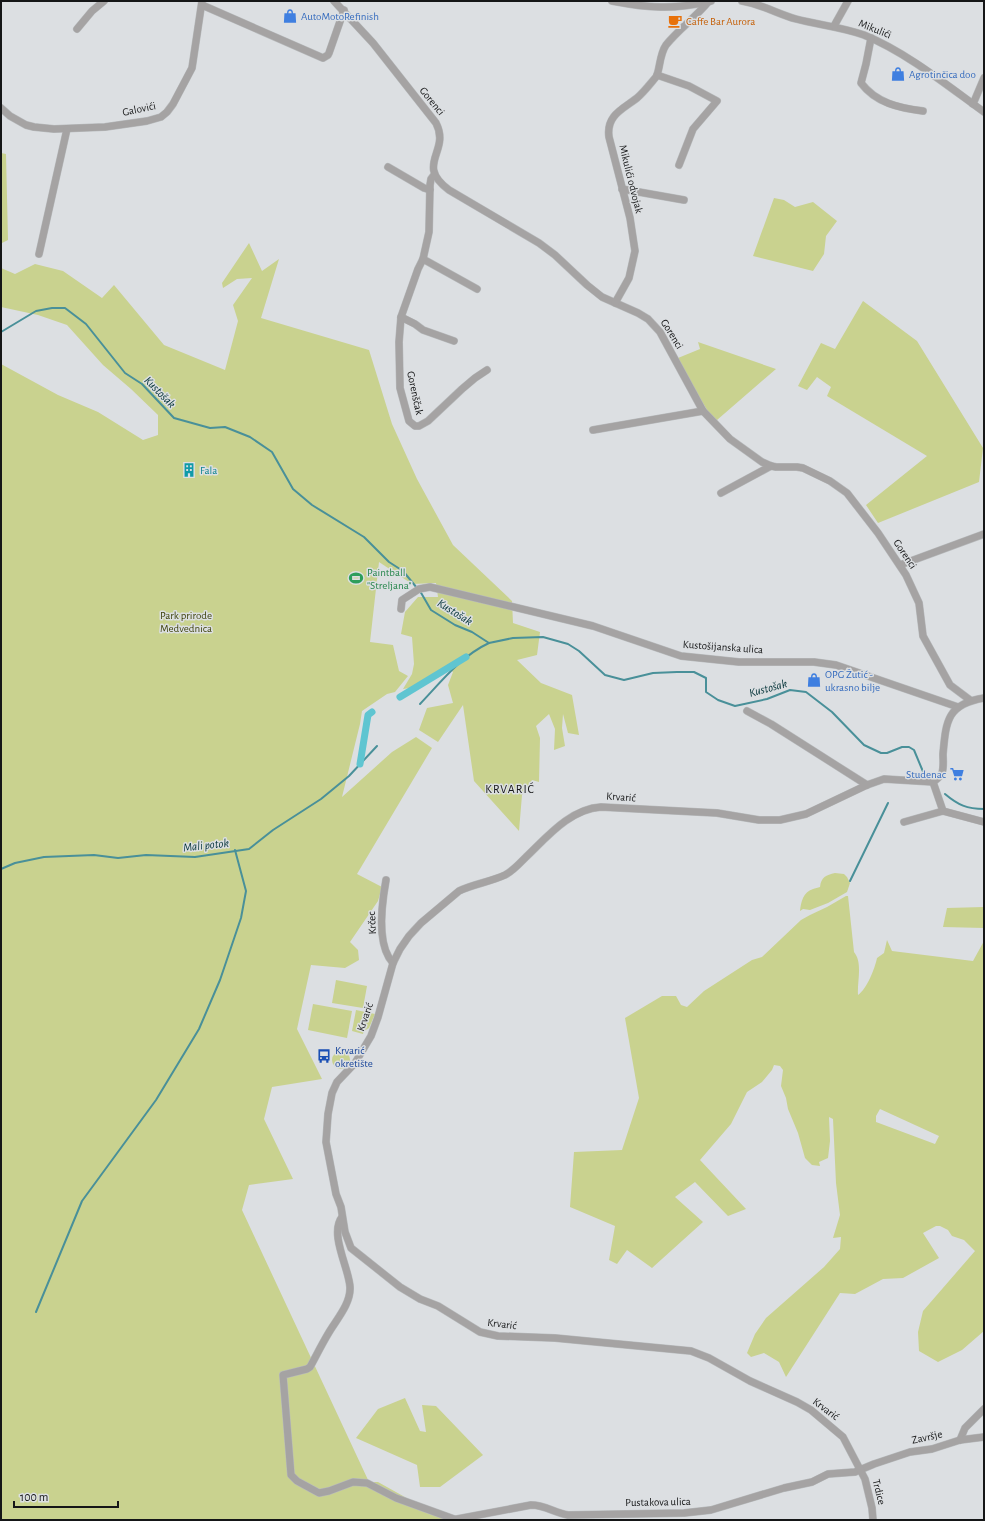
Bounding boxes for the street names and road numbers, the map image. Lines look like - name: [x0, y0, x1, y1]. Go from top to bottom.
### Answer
- street label: Mikulići: [857, 17, 893, 41]
- street label: Gorenci: [417, 85, 447, 117]
- street label: Galovići: [121, 100, 157, 118]
- street label: Mikulići odvojak: [617, 144, 645, 214]
- street label: Gorenci: [659, 317, 685, 351]
- street label: Gorenščak: [405, 370, 425, 416]
- street label: Gorenci: [891, 537, 919, 571]
- street label: Kustošijanska ulica: [682, 639, 764, 655]
- street label: Krvarić: [606, 790, 637, 804]
- street label: Krčec: [366, 910, 378, 935]
- street label: Krvarić: [355, 1001, 375, 1033]
- street label: Krvarić: [487, 1317, 518, 1331]
- street label: Krvarić: [811, 1396, 842, 1423]
- street label: Završje: [911, 1428, 943, 1446]
- street label: Trdice: [871, 1478, 887, 1506]
- street label: Pustakova ulica: [625, 1496, 691, 1508]

